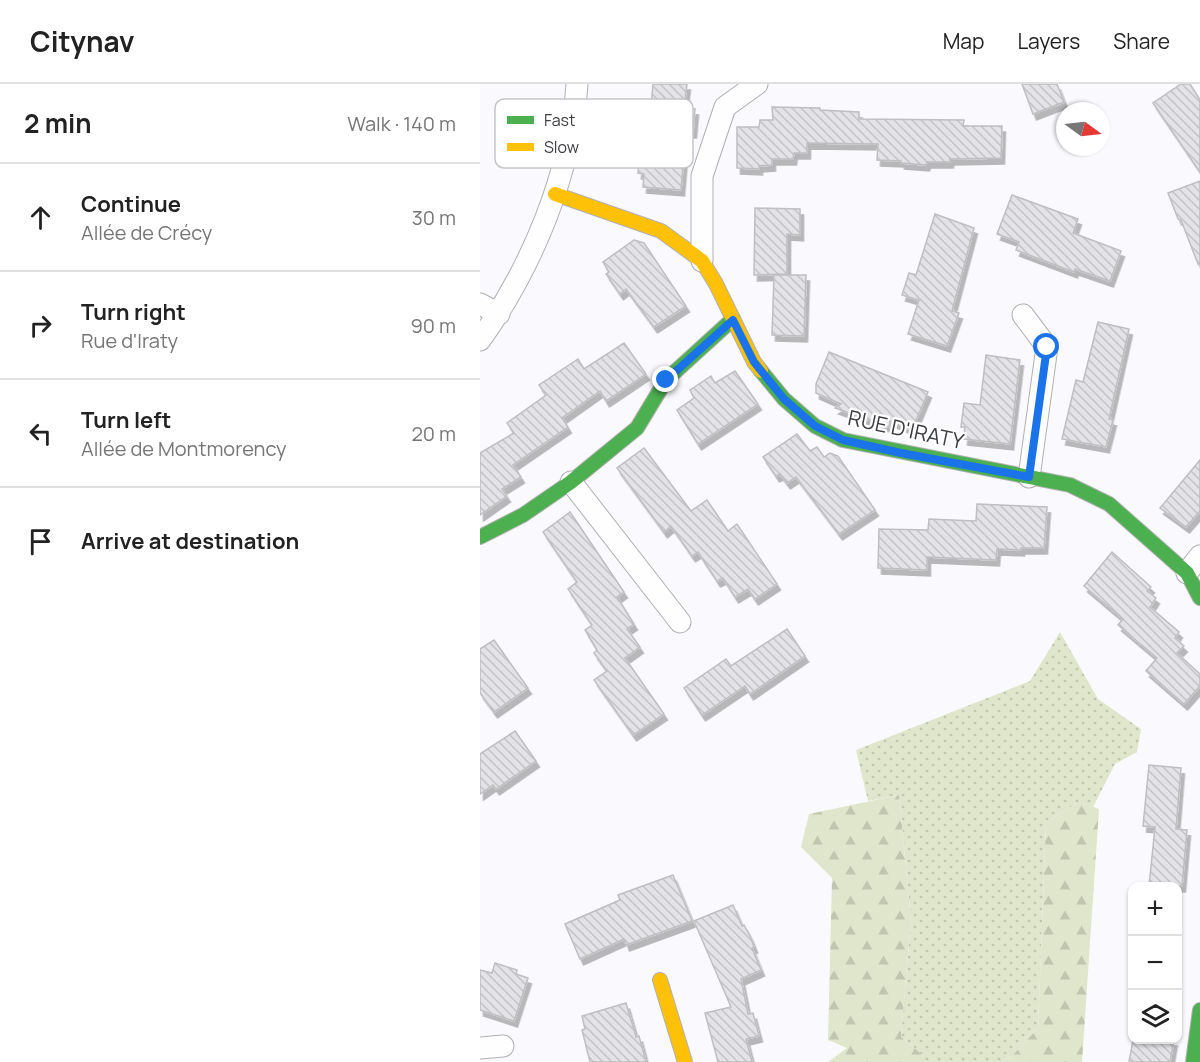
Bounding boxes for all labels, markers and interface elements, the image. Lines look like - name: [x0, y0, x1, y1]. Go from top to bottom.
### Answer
- text: Citynav: [30, 22, 134, 60]
- text: Map: [943, 27, 984, 55]
- text: Layers: [1017, 27, 1080, 55]
- text: Share: [1113, 27, 1170, 55]
- legend: [495, 99, 693, 168]
- north arrow: [1056, 102, 1110, 156]
- text: 2 min: [24, 105, 92, 141]
- text: Fast: [544, 109, 575, 131]
- text: Walk · 140 m: [347, 110, 456, 137]
- text: Slow: [544, 136, 579, 158]
- text: Continue: [81, 189, 181, 219]
- icon: ahead: [24, 201, 57, 234]
- text: 30 m: [412, 204, 456, 231]
- text: Allée de Crécy: [81, 219, 212, 246]
- text: Turn right: [81, 297, 186, 327]
- icon: right: [24, 309, 57, 342]
- text: 90 m: [410, 312, 456, 339]
- text: Rue d'Iraty: [81, 327, 178, 354]
- route start: [1033, 333, 1059, 359]
- route end: [652, 366, 678, 392]
- street label: RUE D'IRATY: [845, 403, 967, 455]
- text: Turn left: [81, 405, 171, 435]
- icon: left: [24, 417, 57, 450]
- text: 20 m: [411, 420, 456, 447]
- text: Allée de Montmorency: [81, 435, 287, 462]
- icon: arrive: [24, 525, 57, 558]
- text: Arrive at destination: [81, 526, 299, 556]
- map controls: [1128, 882, 1182, 1044]
- button: +: [1128, 882, 1182, 936]
- button: −: [1128, 936, 1182, 990]
- button: layers: [1128, 990, 1182, 1044]

